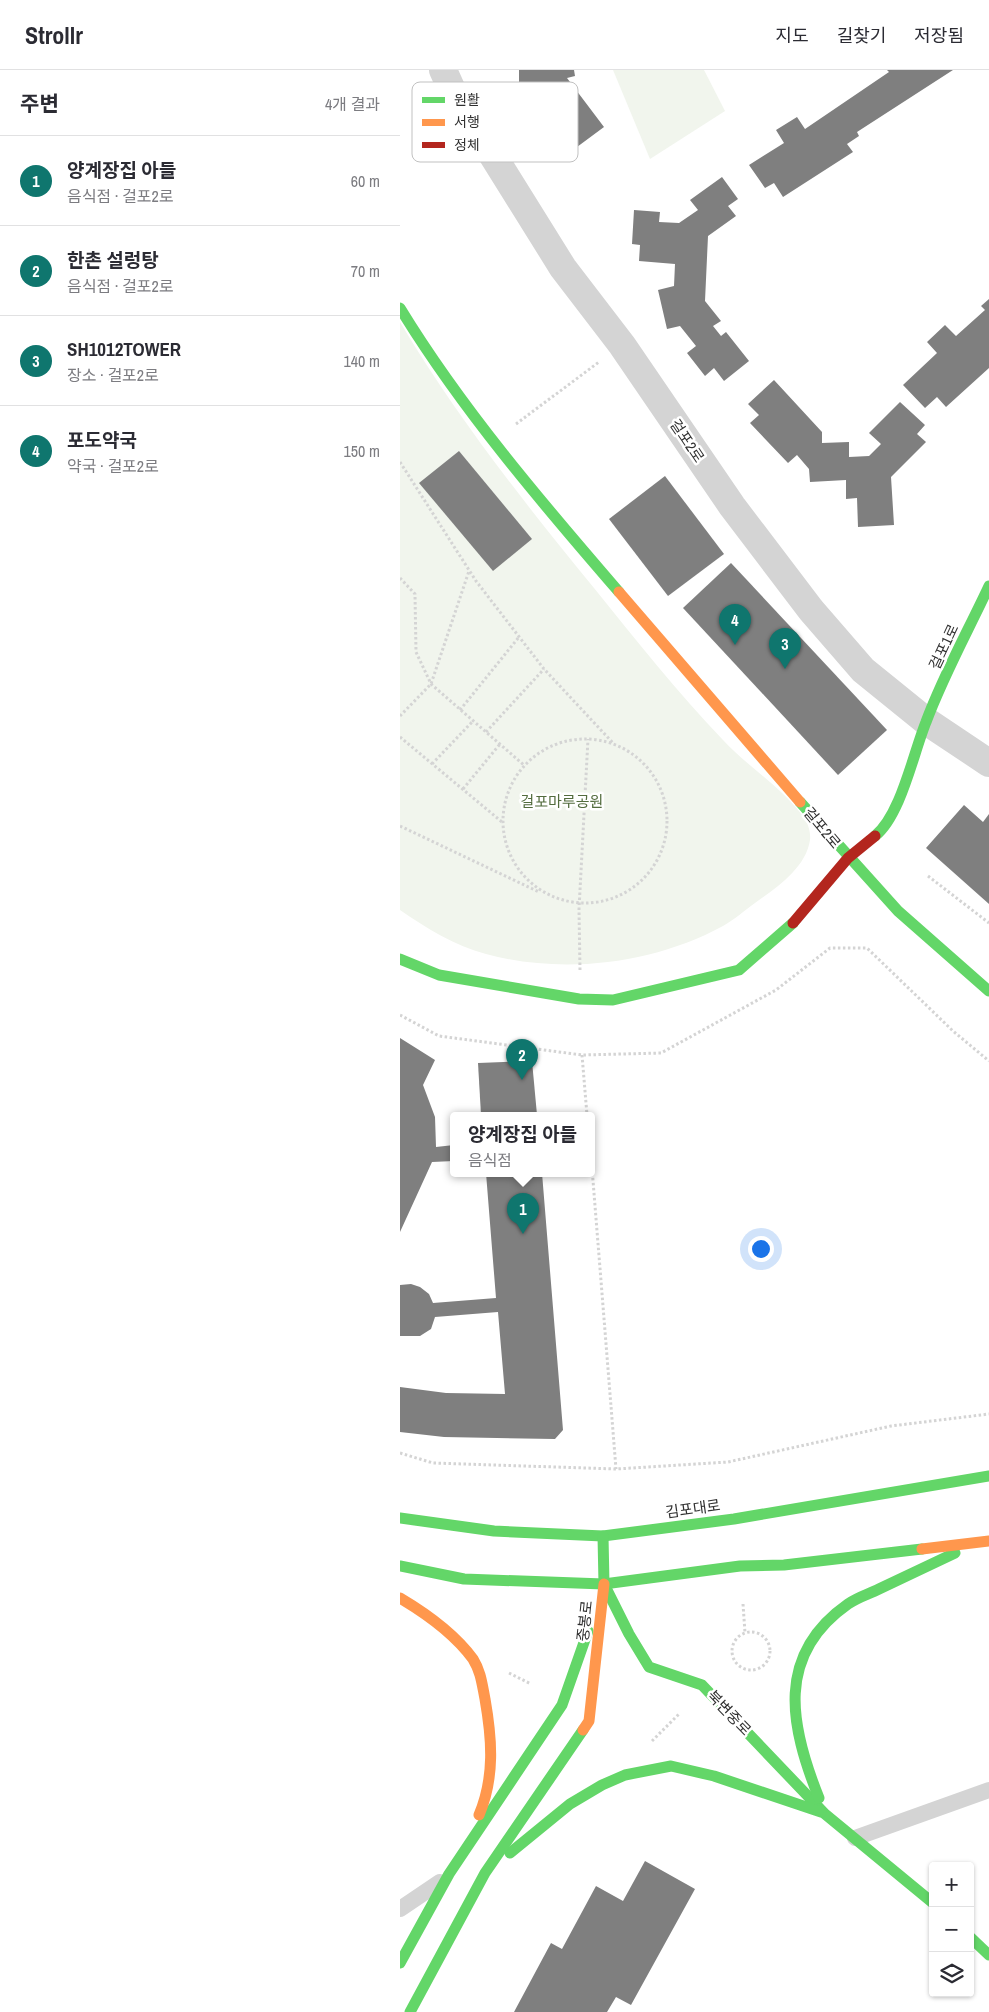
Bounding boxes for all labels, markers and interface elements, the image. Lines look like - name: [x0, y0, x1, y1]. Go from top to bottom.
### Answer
- text: Strollr: [25, 19, 83, 51]
- text: 지도: [776, 23, 809, 48]
- text: 길찾기: [837, 23, 886, 48]
- text: 저장됨: [914, 23, 964, 48]
- legend: [412, 82, 578, 162]
- text: 주변: [20, 89, 59, 118]
- text: 원활: [454, 91, 480, 109]
- text: 4개 결과: [325, 93, 380, 115]
- text: 서행: [454, 113, 480, 131]
- text: 정체: [454, 136, 480, 154]
- text: 양계장집 아들: [67, 157, 176, 183]
- text: 1: [32, 170, 40, 192]
- text: 60 m: [351, 170, 380, 192]
- text: 음식점 · 걸포2로: [67, 185, 174, 207]
- text: 한촌 설렁탕: [67, 247, 159, 273]
- text: 2: [32, 260, 40, 282]
- text: 70 m: [351, 260, 380, 282]
- text: 음식점 · 걸포2로: [67, 275, 174, 297]
- text: SH1012TOWER: [67, 336, 181, 362]
- text: 3: [32, 350, 40, 372]
- text: 140 m: [344, 350, 380, 372]
- text: 장소 · 걸포2로: [67, 364, 159, 386]
- street label: 걸포2로: [665, 415, 710, 467]
- text: 포도약국: [67, 427, 137, 453]
- text: 4: [32, 440, 40, 462]
- text: 150 m: [344, 440, 380, 462]
- text: 약국 · 걸포2로: [67, 455, 159, 477]
- pin: 4: [719, 604, 751, 645]
- street label: 걸포1로: [924, 620, 963, 673]
- pin: 3: [769, 628, 801, 669]
- park label: 걸포마루공원: [521, 791, 603, 812]
- street label: 걸포2로: [799, 802, 846, 853]
- pin: 2: [506, 1039, 538, 1080]
- popup: [450, 1112, 595, 1177]
- text: 양계장집 아들: [468, 1121, 577, 1147]
- text: 음식점: [468, 1149, 512, 1171]
- pin: 1: [507, 1193, 539, 1234]
- your location: [748, 1236, 774, 1262]
- street label: 김포대로: [664, 1494, 722, 1523]
- street label: 중봉로: [572, 1599, 597, 1643]
- street label: 북변중로: [703, 1686, 756, 1740]
- map controls: [929, 1862, 974, 1997]
- button: +: [929, 1862, 974, 1907]
- button: −: [929, 1907, 974, 1952]
- button: layers: [929, 1952, 974, 1997]

